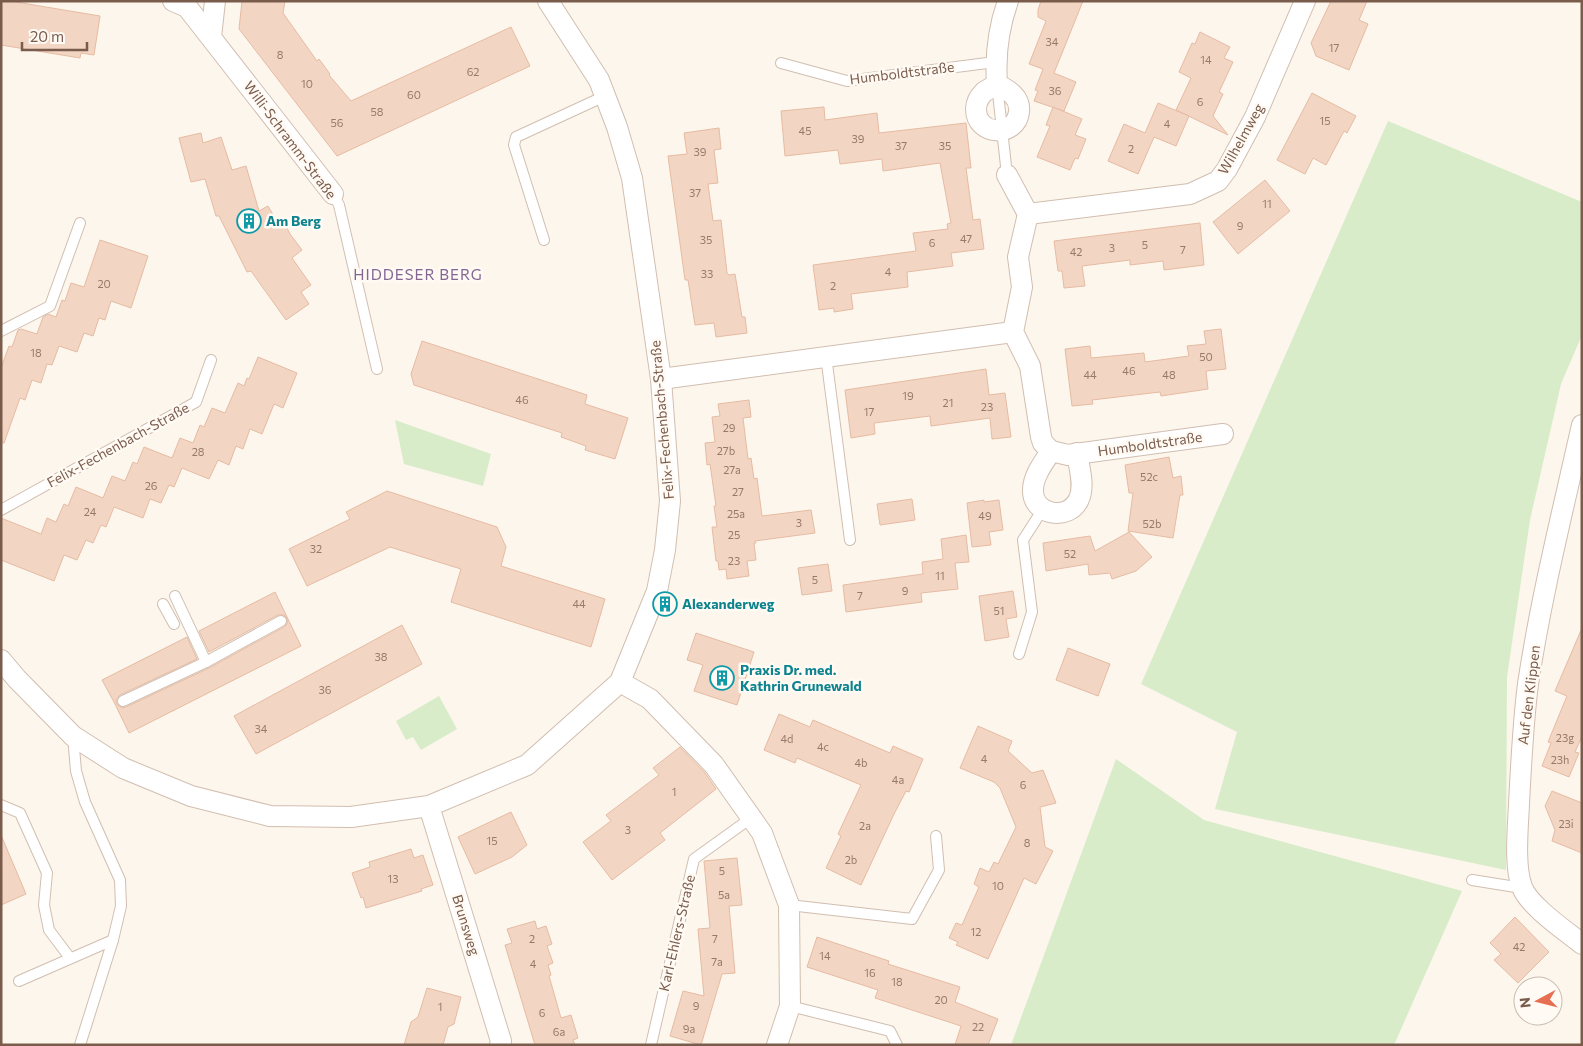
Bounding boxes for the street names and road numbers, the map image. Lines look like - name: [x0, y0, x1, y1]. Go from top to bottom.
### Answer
- street label: Humboldtstraße: [849, 58, 955, 87]
- street label: Willi-Schramm-Straße: [241, 77, 340, 202]
- street label: Wilhelmweg: [1214, 100, 1267, 177]
- street label: Felix-Fechenbach-Straße: [646, 340, 677, 500]
- street label: Felix-Fechenbach-Straße: [44, 398, 192, 491]
- street label: Humboldtstraße: [1097, 428, 1203, 459]
- street label: Auf den Klippen: [1514, 644, 1543, 746]
- street label: Karl-Ehlers-Straße: [655, 873, 698, 993]
- street label: Brunsweg: [449, 892, 484, 958]

